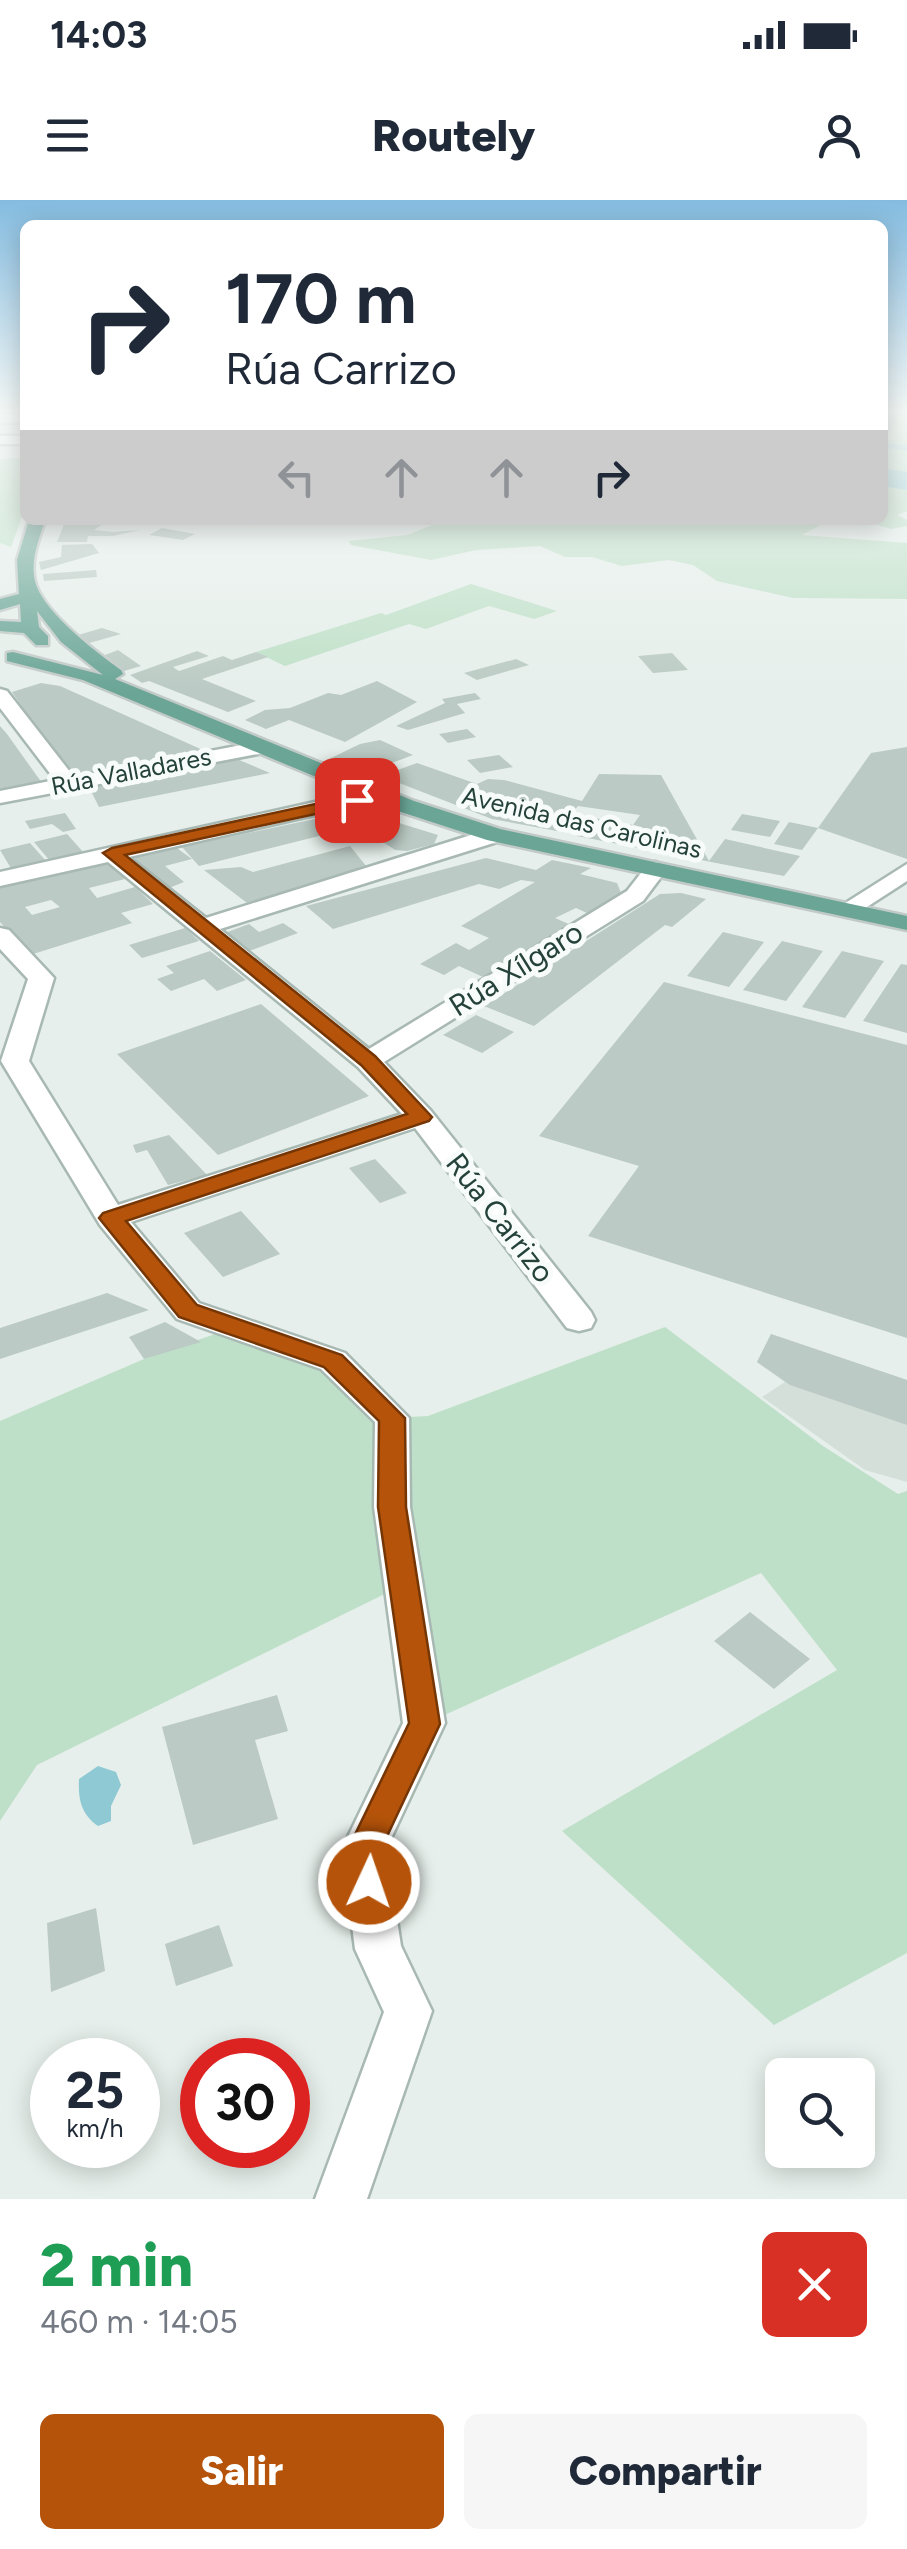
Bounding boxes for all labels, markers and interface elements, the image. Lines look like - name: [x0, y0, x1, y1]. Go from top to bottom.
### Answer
- text: 14:03: [50, 12, 147, 58]
- icon: menu: [40, 108, 95, 163]
- text: Routely: [372, 108, 535, 162]
- icon: person: [812, 108, 867, 163]
- text: 170 m: [225, 256, 417, 341]
- icon: right: [60, 260, 190, 390]
- text: Rúa Carrizo: [225, 341, 457, 395]
- icon: left: [269, 450, 324, 505]
- icon: ahead: [374, 450, 429, 505]
- icon: ahead: [479, 450, 534, 505]
- icon: right: [584, 450, 639, 505]
- street label: Rúa Valladares: [48, 741, 214, 801]
- pin: [315, 758, 400, 843]
- icon: arrive: [330, 773, 385, 828]
- street label: Avenida das Carolinas: [459, 780, 705, 864]
- street label: Rúa Xílgaro: [442, 913, 589, 1024]
- street label: Rúa Carrizo: [438, 1145, 563, 1290]
- position arrow: [317, 1830, 421, 1934]
- speed limit sign: 30: [180, 2038, 310, 2168]
- map controls: [765, 2058, 875, 2168]
- button: search: [765, 2058, 875, 2168]
- text: 25: [66, 2060, 124, 2121]
- text: km/h: [66, 2113, 124, 2143]
- text: 2 min: [40, 2229, 193, 2301]
- button: close: [762, 2232, 867, 2337]
- text: 460 m · 14:05: [40, 2303, 238, 2341]
- button: Salir: [40, 2414, 444, 2529]
- button: Compartir: [464, 2414, 867, 2529]

